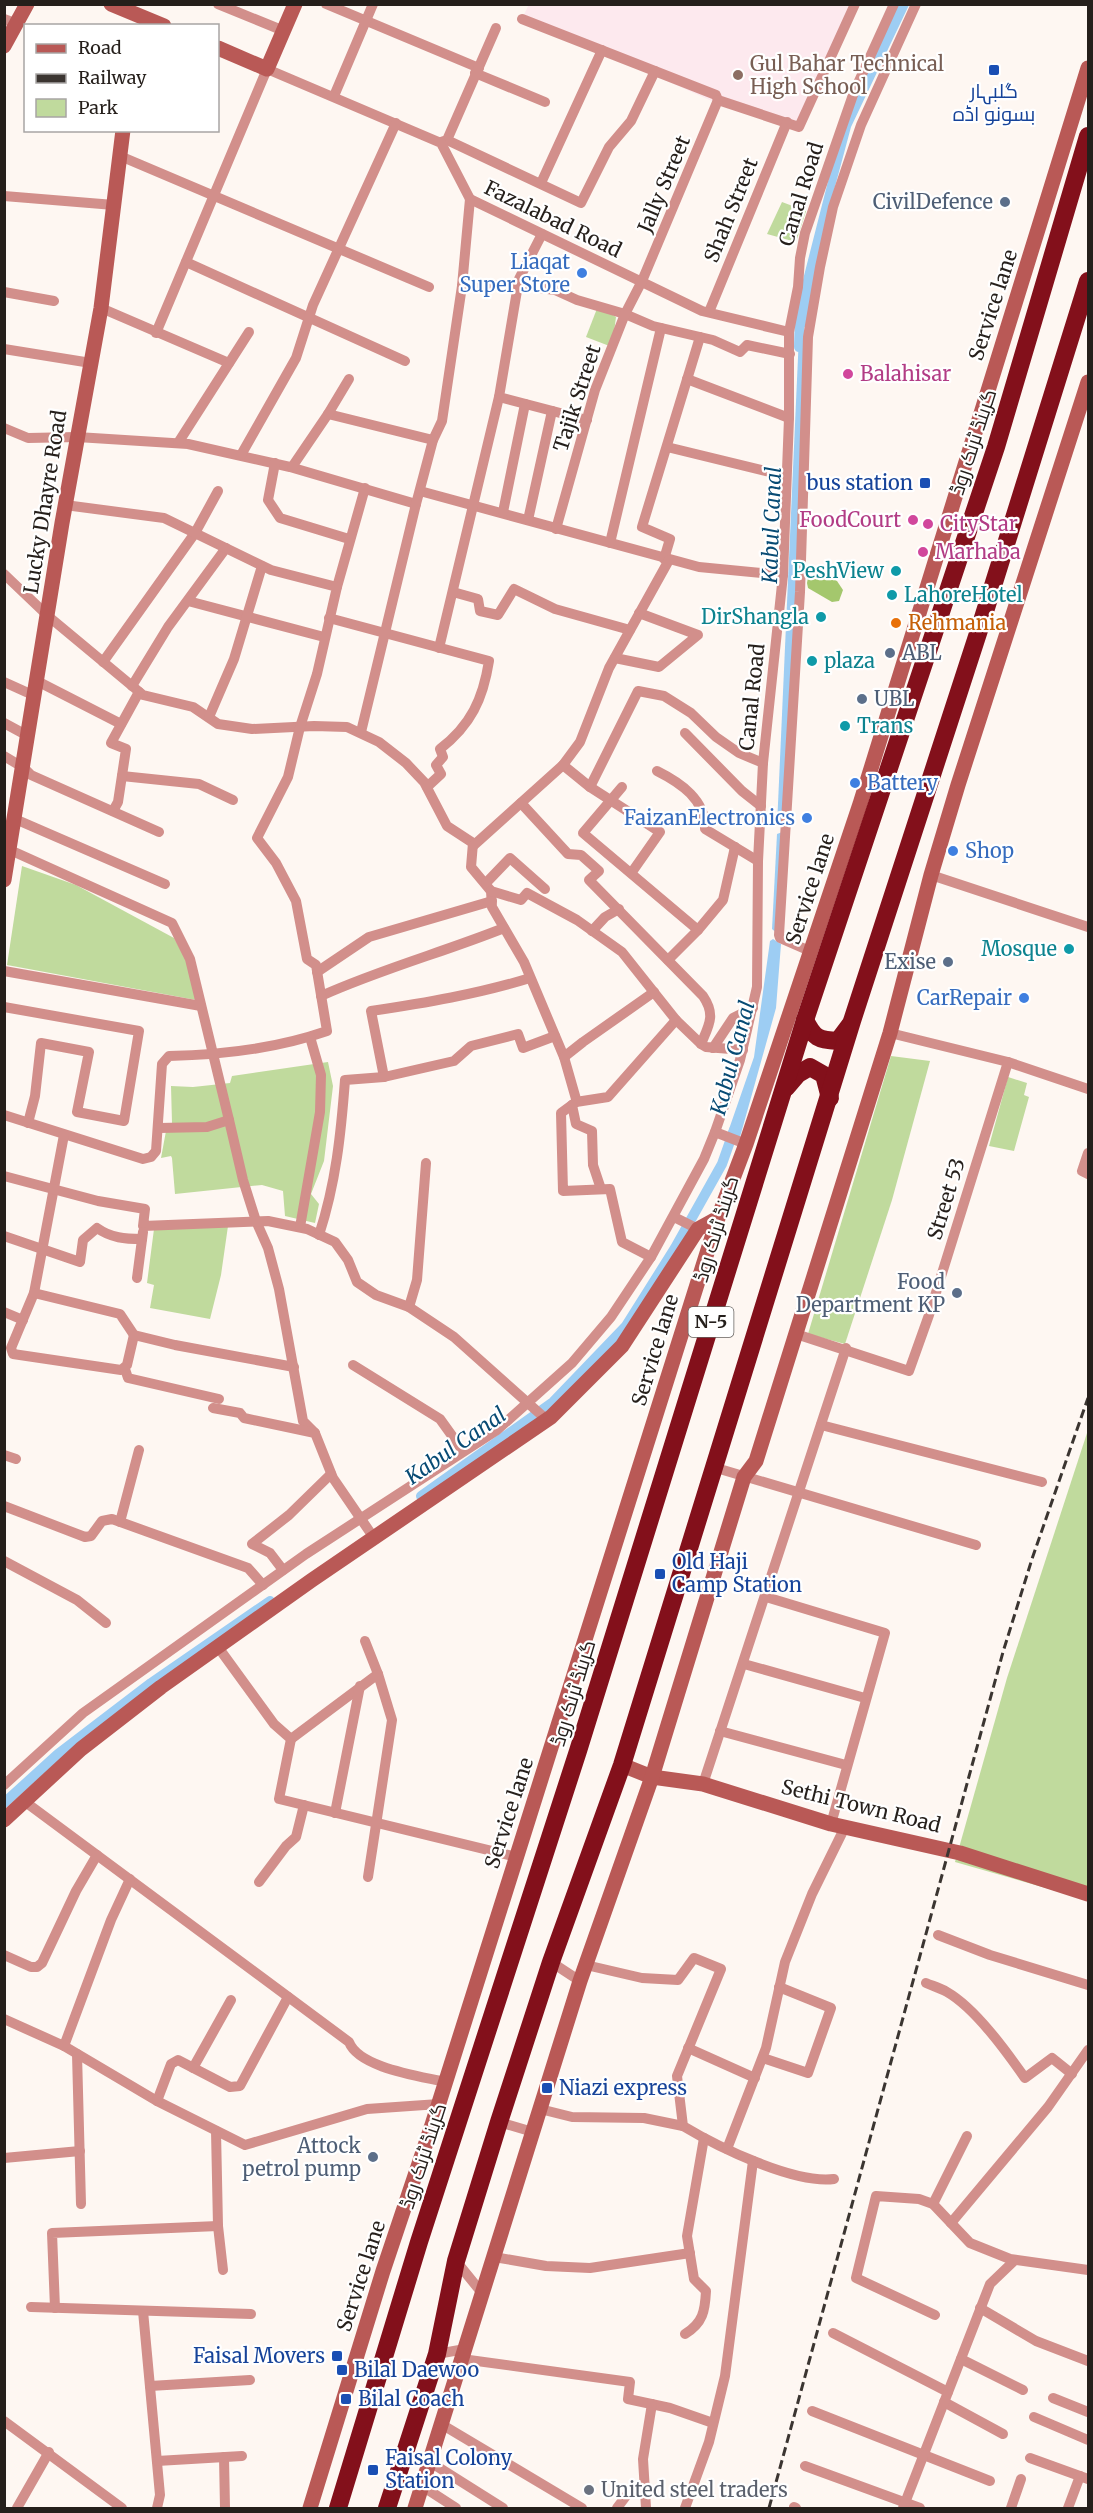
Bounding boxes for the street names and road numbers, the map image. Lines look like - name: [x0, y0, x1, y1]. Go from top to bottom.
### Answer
- street label: Jally Street: [631, 131, 695, 237]
- street label: Canal Road: [773, 139, 828, 249]
- street label: Shah Street: [698, 154, 763, 266]
- street label: Fazalabad Road: [481, 175, 626, 263]
- street label: Service lane: [963, 246, 1022, 364]
- street label: Tajik Street: [548, 341, 606, 454]
- street label: گرینڈ ٹرنک روڈ: [944, 386, 1001, 498]
- street label: Lucky Dhayre Road: [18, 408, 71, 596]
- street label: Canal Road: [733, 642, 770, 752]
- street label: Service lane: [780, 830, 839, 948]
- street label: Street 53: [921, 1155, 970, 1243]
- street label: گرینڈ ٹرنک روڈ: [688, 1173, 744, 1285]
- street label: Service lane: [626, 1291, 683, 1409]
- road number: N-5: [688, 1307, 734, 1337]
- street label: گرینڈ ٹرنک روڈ: [545, 1637, 601, 1749]
- street label: Service lane: [479, 1754, 538, 1872]
- street label: Sethi Town Road: [779, 1774, 943, 1837]
- street label: گرینڈ ٹرنک روڈ: [394, 2100, 451, 2212]
- street label: Service lane: [331, 2217, 390, 2335]

